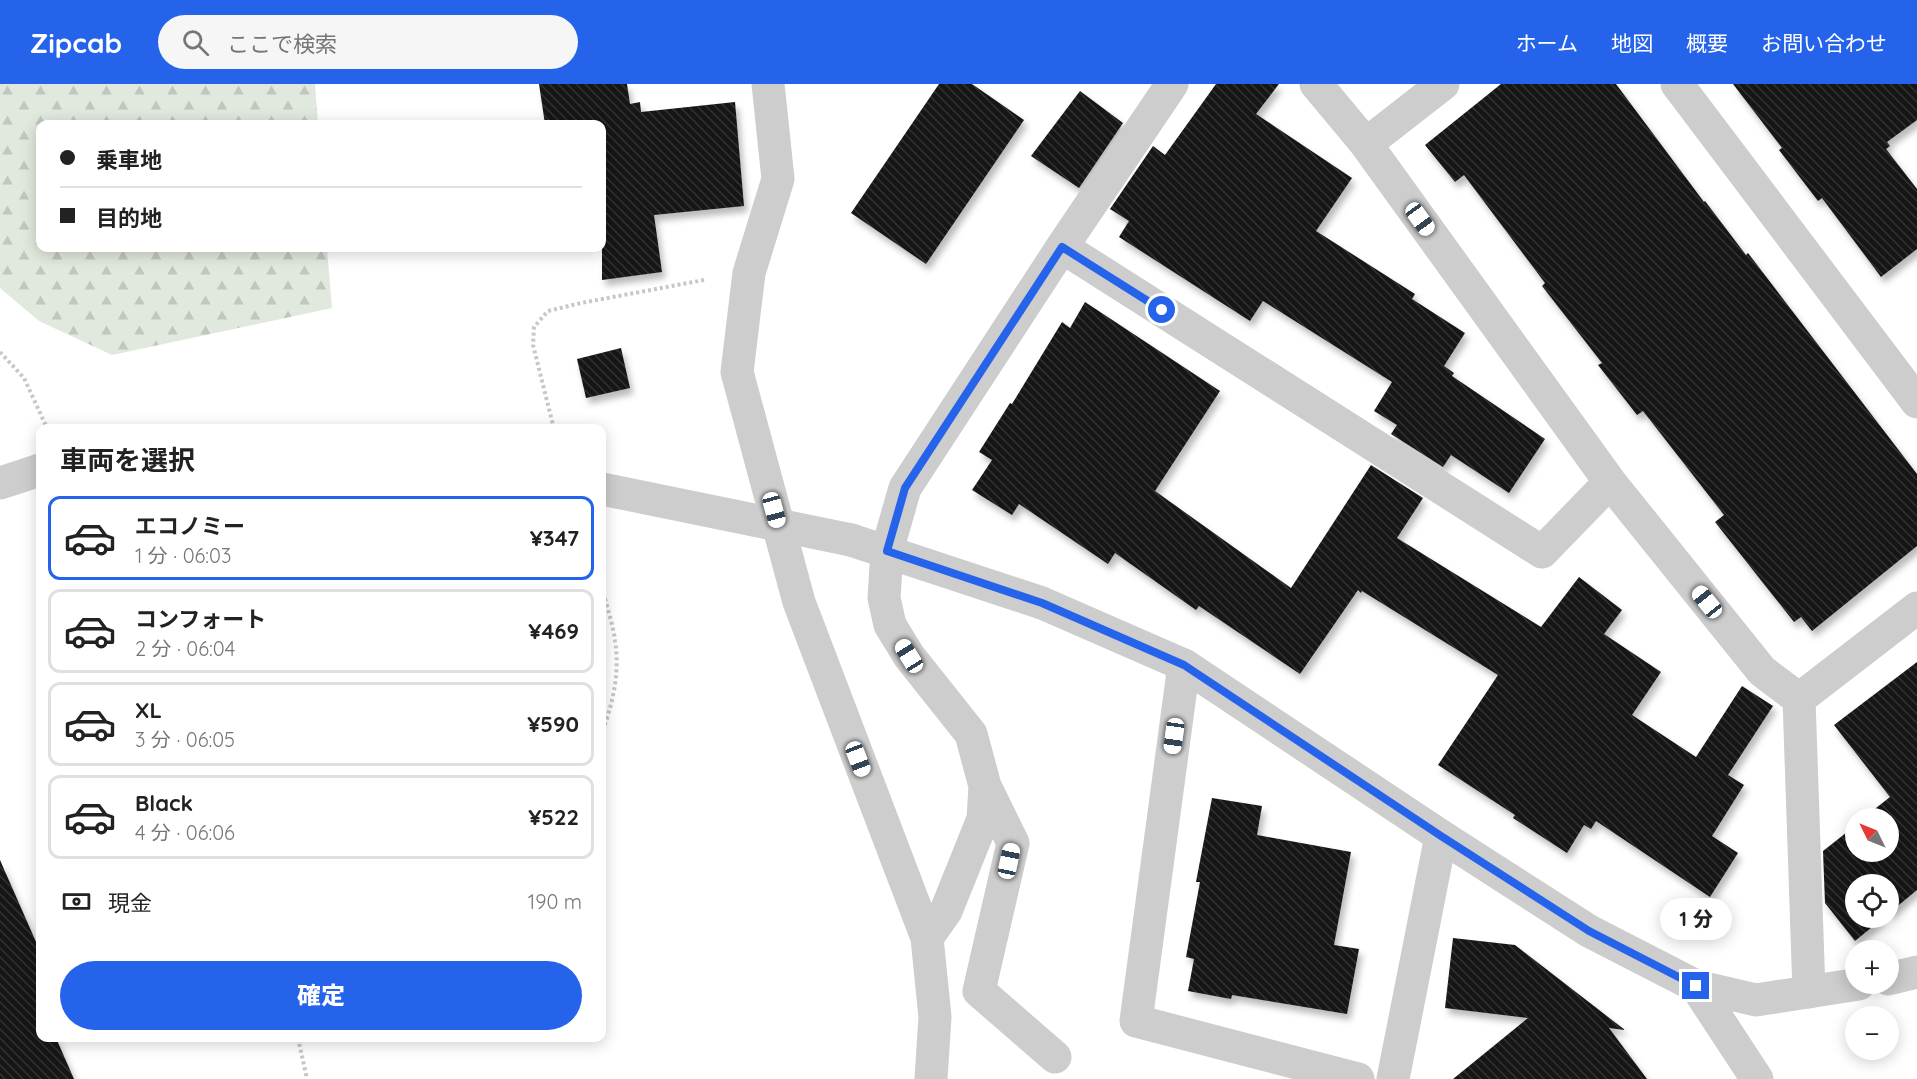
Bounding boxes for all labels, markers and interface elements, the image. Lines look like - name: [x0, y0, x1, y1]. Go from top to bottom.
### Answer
- search box: [158, 15, 578, 69]
- text: Zipcab: [30, 25, 122, 60]
- icon: search: [179, 26, 212, 59]
- text: ここで検索: [227, 30, 337, 58]
- text: ホーム: [1516, 30, 1578, 56]
- text: 地図: [1611, 30, 1653, 56]
- text: 概要: [1686, 30, 1728, 56]
- text: お問い合わせ: [1761, 30, 1887, 56]
- text: 乗車地: [96, 146, 162, 174]
- car: [1402, 199, 1438, 239]
- text: 目的地: [96, 204, 162, 232]
- route start: [1148, 296, 1175, 323]
- text: 車両を選択: [60, 443, 195, 477]
- car: [761, 490, 787, 530]
- icon: car: [63, 511, 117, 565]
- text: エコノミー: [135, 512, 245, 540]
- text: ¥347: [530, 524, 579, 552]
- text: 1 分 · 06:03: [135, 543, 231, 568]
- car: [1689, 582, 1725, 622]
- icon: car: [63, 604, 117, 658]
- text: コンフォート: [135, 605, 266, 633]
- text: ¥469: [528, 617, 579, 645]
- text: 2 分 · 06:04: [135, 636, 235, 661]
- car: [892, 636, 926, 676]
- text: XL: [135, 696, 162, 724]
- icon: car: [63, 697, 117, 751]
- text: ¥590: [527, 710, 579, 738]
- car: [1163, 717, 1185, 755]
- text: 3 分 · 06:05: [135, 727, 235, 752]
- car: [843, 739, 873, 779]
- text: Black: [135, 789, 193, 817]
- icon: car: [63, 790, 117, 844]
- text: ¥522: [528, 803, 579, 831]
- north arrow: [1845, 808, 1899, 862]
- map controls: [1845, 808, 1899, 1060]
- text: 4 分 · 06:06: [135, 820, 235, 845]
- car: [996, 842, 1022, 880]
- button: locate: [1845, 874, 1899, 928]
- icon: cash: [60, 885, 93, 918]
- text: 現金: [108, 889, 152, 917]
- text: 190 m: [528, 889, 582, 914]
- callout: 1 分: [1660, 899, 1732, 941]
- text: 1 分: [1679, 906, 1713, 931]
- button: +: [1845, 940, 1899, 994]
- button: 確定: [60, 961, 582, 1030]
- route end: [1682, 972, 1709, 999]
- button: −: [1845, 1006, 1899, 1060]

